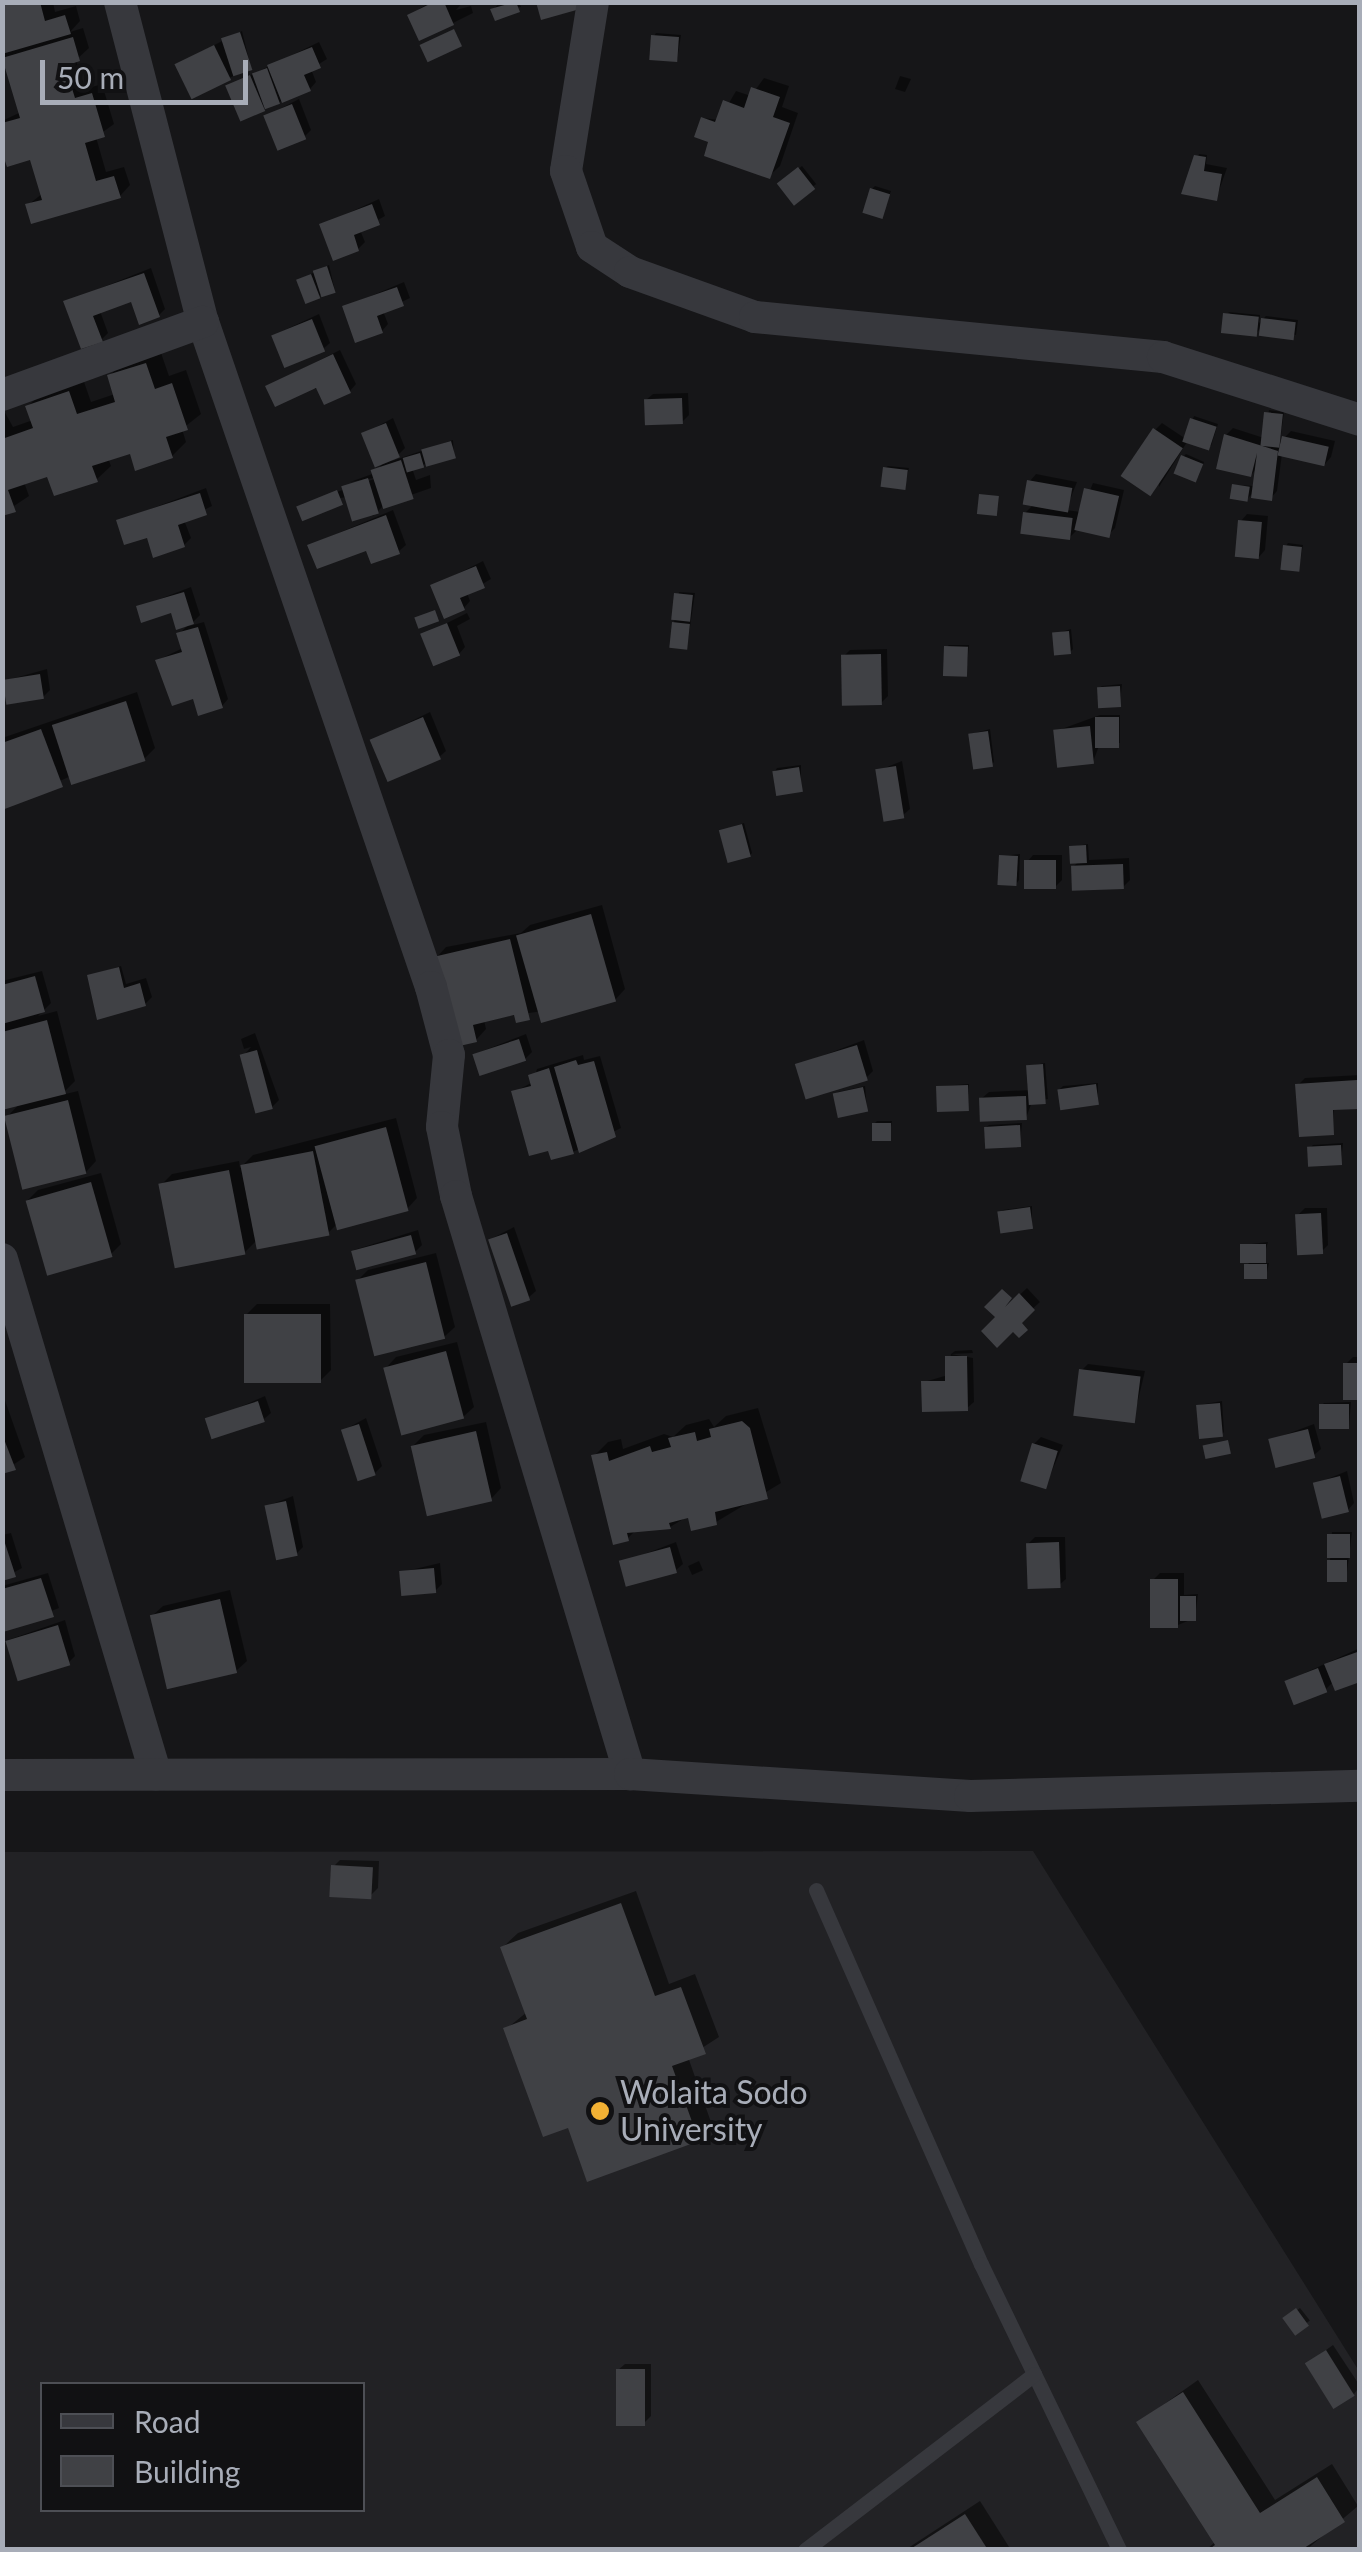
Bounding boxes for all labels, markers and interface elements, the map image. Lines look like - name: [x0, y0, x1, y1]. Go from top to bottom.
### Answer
- scale bar: [45, 40, 252, 102]
- text: 50 m: [57, 59, 124, 95]
- place label: Wolaita Sodo University: [620, 2074, 808, 2149]
- marker: Wolaita Sodo University: [589, 2100, 611, 2122]
- legend: [40, 2382, 365, 2512]
- text: Road: [134, 2403, 201, 2439]
- text: Building: [134, 2453, 240, 2489]

